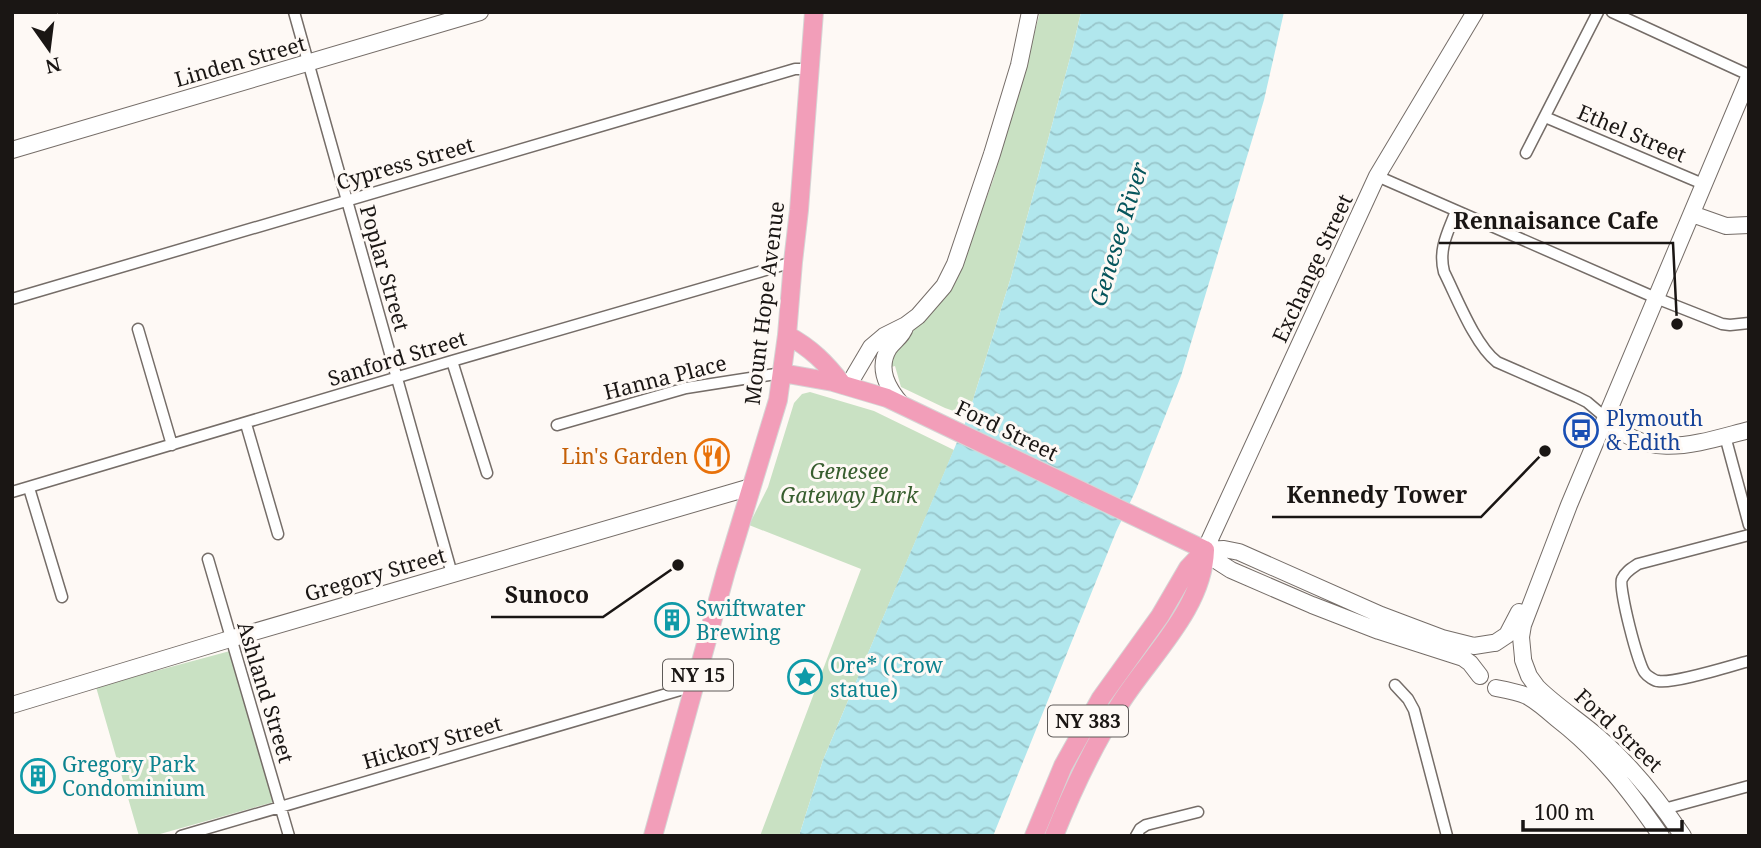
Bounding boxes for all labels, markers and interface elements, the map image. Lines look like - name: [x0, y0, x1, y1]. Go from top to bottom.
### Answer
- north arrow: [14, 14, 84, 84]
- street label: Linden Street: [171, 29, 309, 93]
- text: N: [43, 51, 64, 80]
- street label: Ethel Street: [1573, 98, 1691, 168]
- street label: Cypress Street: [333, 130, 477, 196]
- water label: Genesee River: [1081, 158, 1155, 310]
- street label: Exchange Street: [1265, 189, 1359, 347]
- callout: Rennaisance Cafe: [1439, 199, 1673, 243]
- street label: Mount Hope Avenue: [738, 200, 790, 406]
- street label: Poplar Street: [354, 202, 416, 334]
- text: Rennaisance Cafe: [1453, 204, 1659, 236]
- street label: Sanford Street: [324, 324, 470, 392]
- street label: Hanna Place: [601, 348, 729, 406]
- street label: Ford Street: [951, 393, 1063, 467]
- place label: Plymouth & Edith: [1606, 404, 1703, 456]
- bus stop icon: Plymouth & Edith: [1562, 411, 1600, 449]
- restaurant icon: Lin's Garden: [693, 437, 731, 475]
- place label: Lin's Garden: [562, 442, 688, 470]
- park label: Genesee Gateway Park: [780, 457, 919, 509]
- callout: Kennedy Tower: [1272, 473, 1481, 517]
- text: Kennedy Tower: [1287, 478, 1467, 510]
- street label: Gregory Street: [301, 541, 449, 607]
- callout: Sunoco: [491, 573, 603, 617]
- text: Sunoco: [505, 578, 589, 610]
- place label: Swiftwater Brewing: [696, 594, 806, 646]
- building icon: Swiftwater Brewing: [653, 601, 691, 639]
- street label: Ashland Street: [231, 618, 301, 766]
- place label: Ore* (Crow statue): [830, 651, 944, 703]
- place icon: Ore* (Crow statue): [786, 658, 824, 696]
- road number: NY 15: [663, 660, 733, 690]
- street label: Ford Street: [1569, 682, 1669, 778]
- road number: NY 383: [1048, 706, 1128, 736]
- street label: Hickory Street: [359, 709, 505, 775]
- place label: Gregory Park Condominium: [62, 750, 206, 802]
- building icon: Gregory Park Condominium: [19, 757, 57, 795]
- scale bar: [1523, 788, 1682, 832]
- text: 100 m: [1534, 798, 1595, 826]

